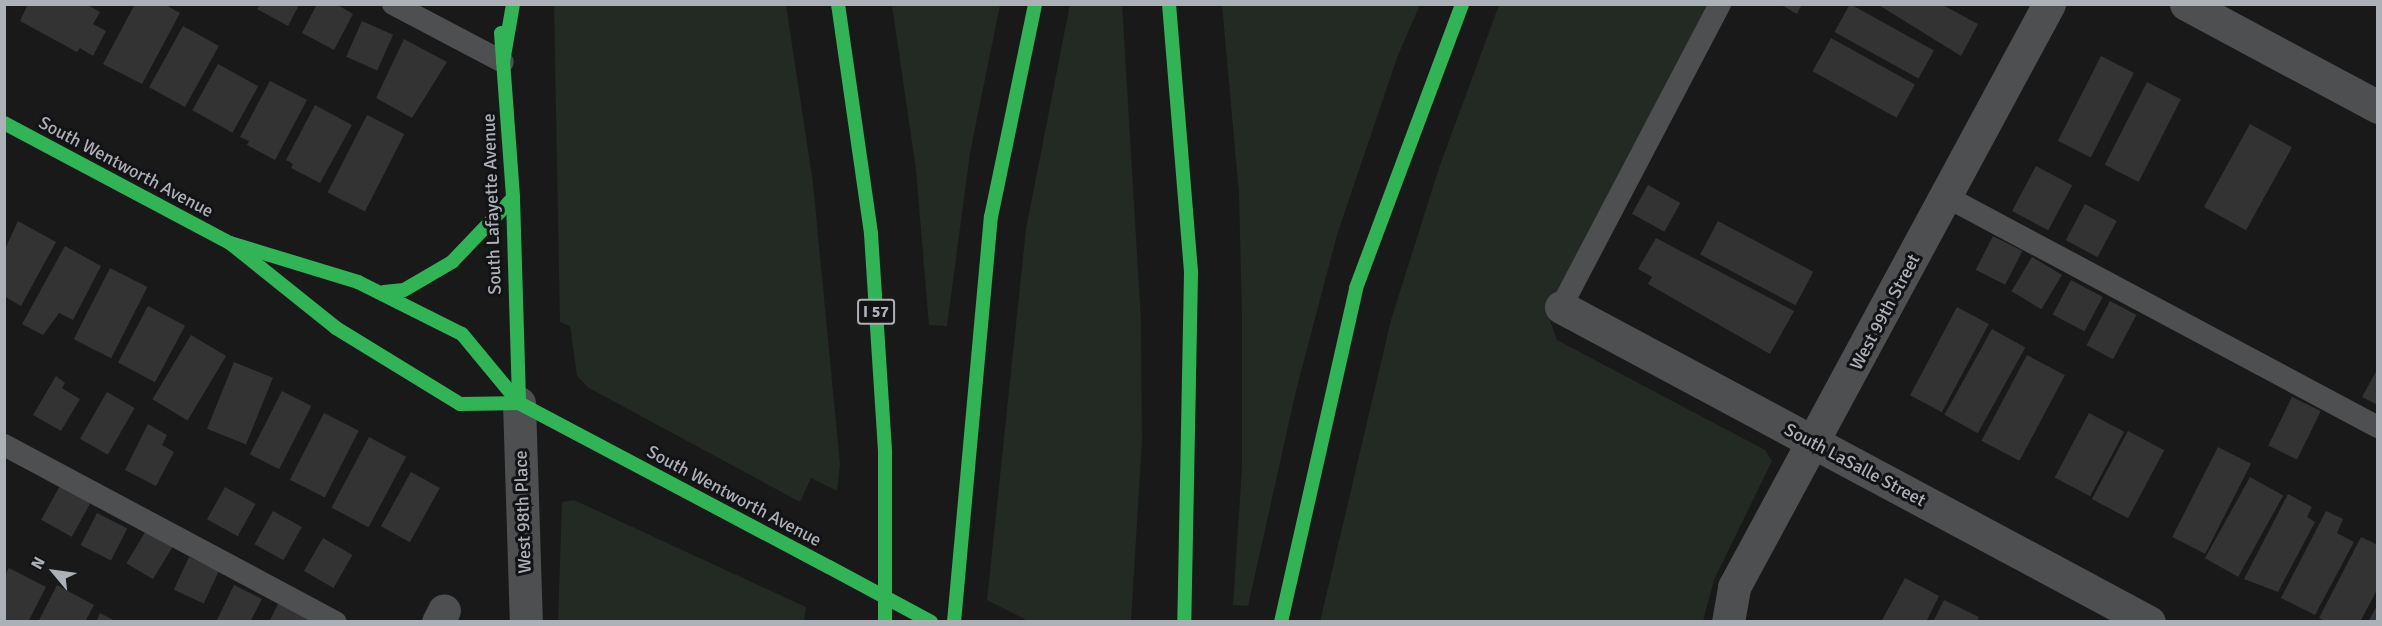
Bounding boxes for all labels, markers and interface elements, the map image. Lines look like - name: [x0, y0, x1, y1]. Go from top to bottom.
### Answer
- street label: South Wentworth Avenue: [35, 112, 217, 222]
- street label: South Lafayette Avenue: [478, 113, 506, 295]
- street label: West 99th Street: [1845, 250, 1925, 374]
- road number: I 57: [856, 299, 896, 325]
- street label: South LaSalle Street: [1781, 419, 1929, 511]
- street label: South Wentworth Avenue: [643, 441, 825, 551]
- street label: West 98th Place: [510, 450, 536, 574]
- north arrow: [24, 542, 84, 602]
- text: N: [27, 554, 50, 573]

